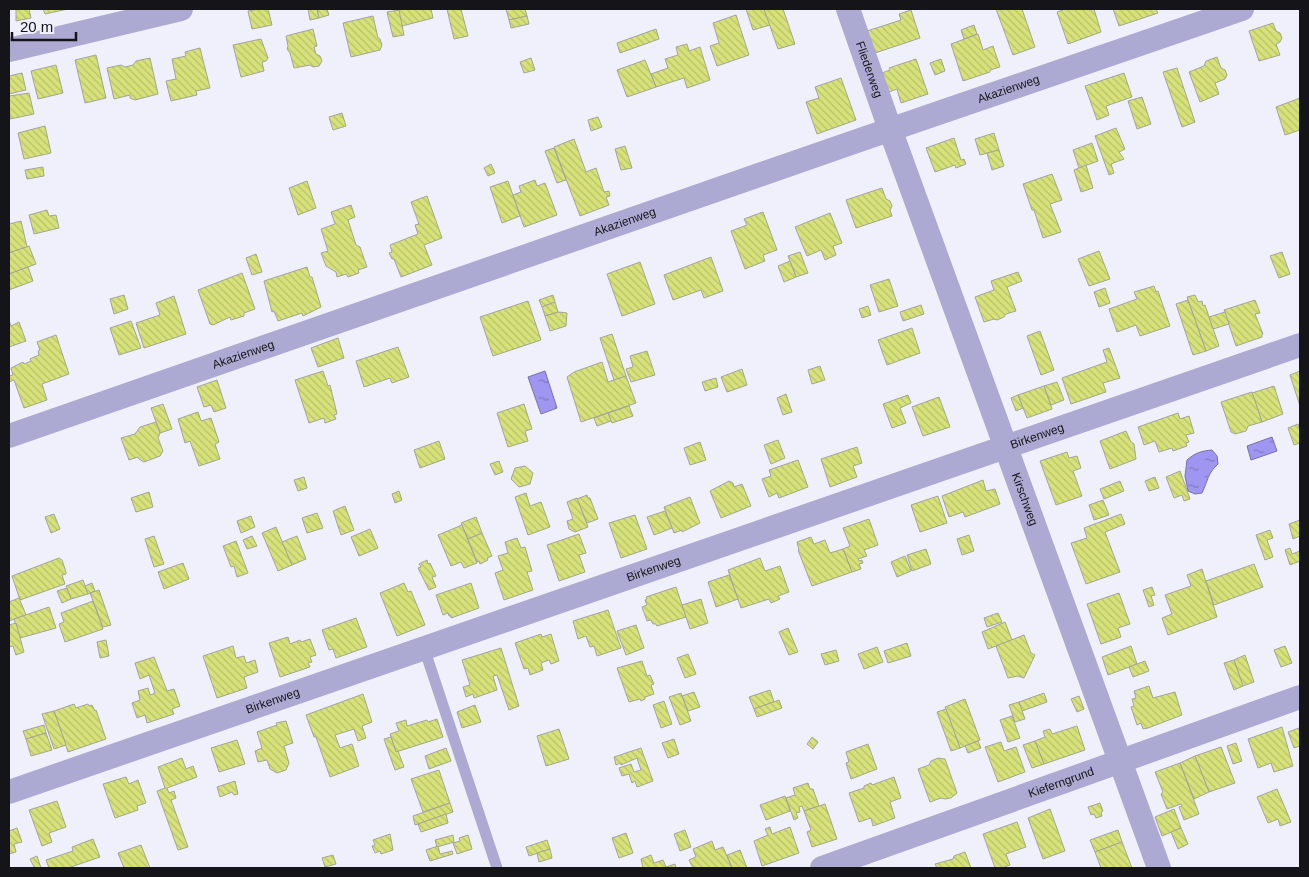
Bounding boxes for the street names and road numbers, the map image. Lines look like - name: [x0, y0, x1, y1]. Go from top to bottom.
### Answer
- street label: Fliederweg: [853, 39, 885, 99]
- street label: Akazienweg: [976, 72, 1041, 106]
- street label: Akazienweg: [592, 204, 658, 239]
- street label: Akazienweg: [210, 337, 276, 372]
- street label: Birkenweg: [1008, 420, 1066, 452]
- street label: Kirschweg: [1009, 471, 1041, 528]
- street label: Birkenweg: [625, 553, 682, 585]
- street label: Birkenweg: [244, 685, 301, 717]
- street label: Kieferngrund: [1026, 764, 1096, 801]

